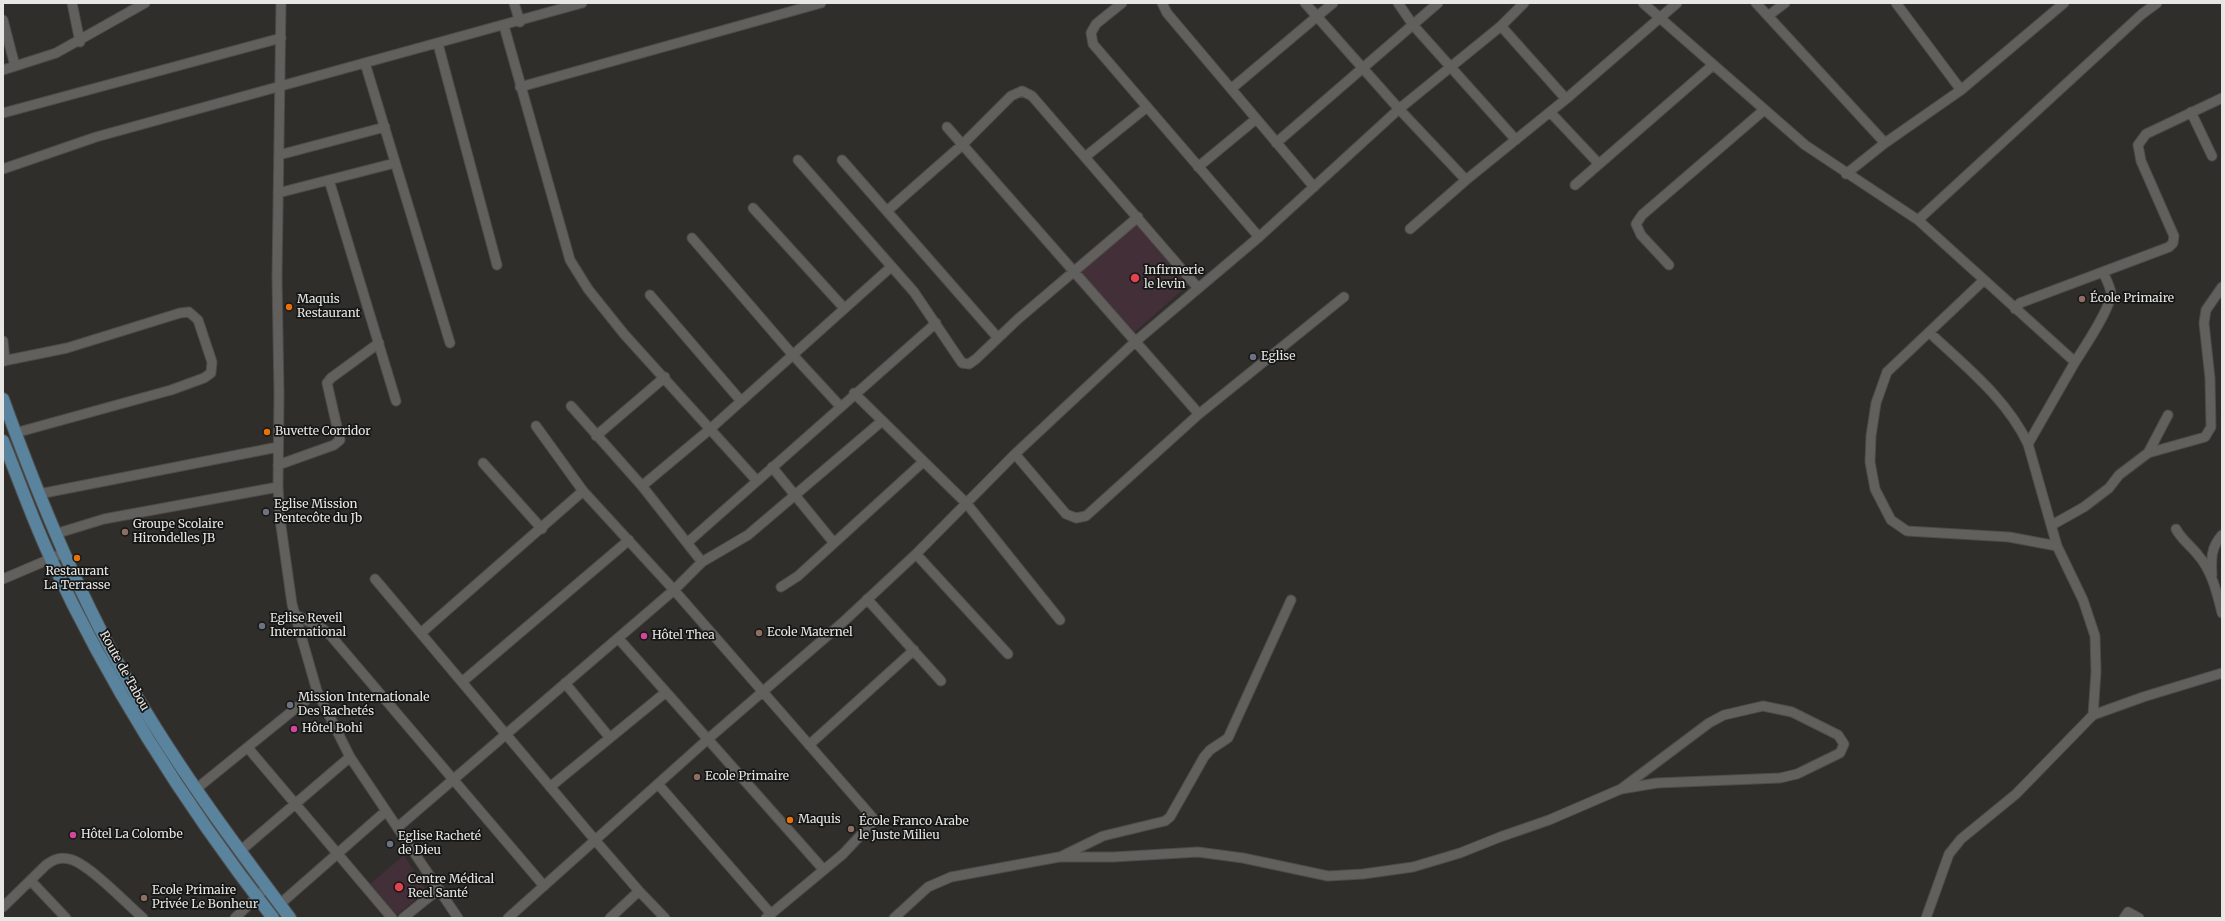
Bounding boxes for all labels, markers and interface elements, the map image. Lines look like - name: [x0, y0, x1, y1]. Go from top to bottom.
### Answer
- place label: Infirmerie le levin: [1144, 264, 1204, 292]
- marker: Infirmerie le levin: [1129, 272, 1141, 284]
- place label: École Primaire: [2090, 292, 2174, 306]
- place label: Maquis Restaurant: [297, 293, 360, 321]
- marker: École Primaire: [2077, 294, 2087, 304]
- marker: Maquis Restaurant: [284, 302, 294, 312]
- place label: Eglise: [1261, 350, 1296, 364]
- marker: Eglise: [1248, 352, 1258, 362]
- place label: Buvette Corridor: [275, 425, 371, 439]
- marker: Buvette Corridor: [262, 427, 272, 437]
- place label: Eglise Mission Pentecôte du Jb: [274, 498, 362, 526]
- marker: Eglise Mission Pentecôte du Jb: [261, 507, 271, 517]
- place label: Groupe Scolaire Hirondelles JB: [133, 518, 223, 546]
- marker: Groupe Scolaire Hirondelles JB: [120, 527, 130, 537]
- marker: Restaurant La Terrasse: [72, 553, 82, 563]
- place label: Restaurant La Terrasse: [44, 565, 110, 593]
- place label: Eglise Reveil International: [270, 612, 346, 640]
- marker: Eglise Reveil International: [257, 621, 267, 631]
- place label: Ecole Maternel: [767, 626, 853, 640]
- marker: Ecole Maternel: [754, 628, 764, 638]
- street label: Route de Tabou: [96, 629, 152, 713]
- place label: Hôtel Thea: [652, 629, 715, 643]
- marker: Hôtel Thea: [639, 631, 649, 641]
- place label: Mission Internationale Des Rachetés: [298, 691, 430, 719]
- marker: Mission Internationale Des Rachetés: [285, 700, 295, 710]
- place label: Hôtel Bohi: [302, 722, 363, 736]
- marker: Hôtel Bohi: [289, 724, 299, 734]
- place label: Ecole Primaire: [705, 770, 789, 784]
- marker: Ecole Primaire: [692, 772, 702, 782]
- place label: Maquis: [798, 813, 841, 827]
- marker: Maquis: [785, 815, 795, 825]
- place label: École Franco Arabe le Juste Milieu: [859, 815, 969, 843]
- marker: École Franco Arabe le Juste Milieu: [846, 824, 856, 834]
- place label: Hôtel La Colombe: [81, 828, 183, 842]
- marker: Hôtel La Colombe: [68, 830, 78, 840]
- place label: Eglise Racheté de Dieu: [398, 830, 481, 858]
- marker: Eglise Racheté de Dieu: [385, 839, 395, 849]
- place label: Centre Médical Reel Santé: [408, 873, 494, 901]
- marker: Centre Médical Reel Santé: [393, 881, 405, 893]
- place label: Ecole Primaire Privée Le Bonheur: [152, 884, 258, 912]
- marker: Ecole Primaire Privée Le Bonheur: [139, 893, 149, 903]

